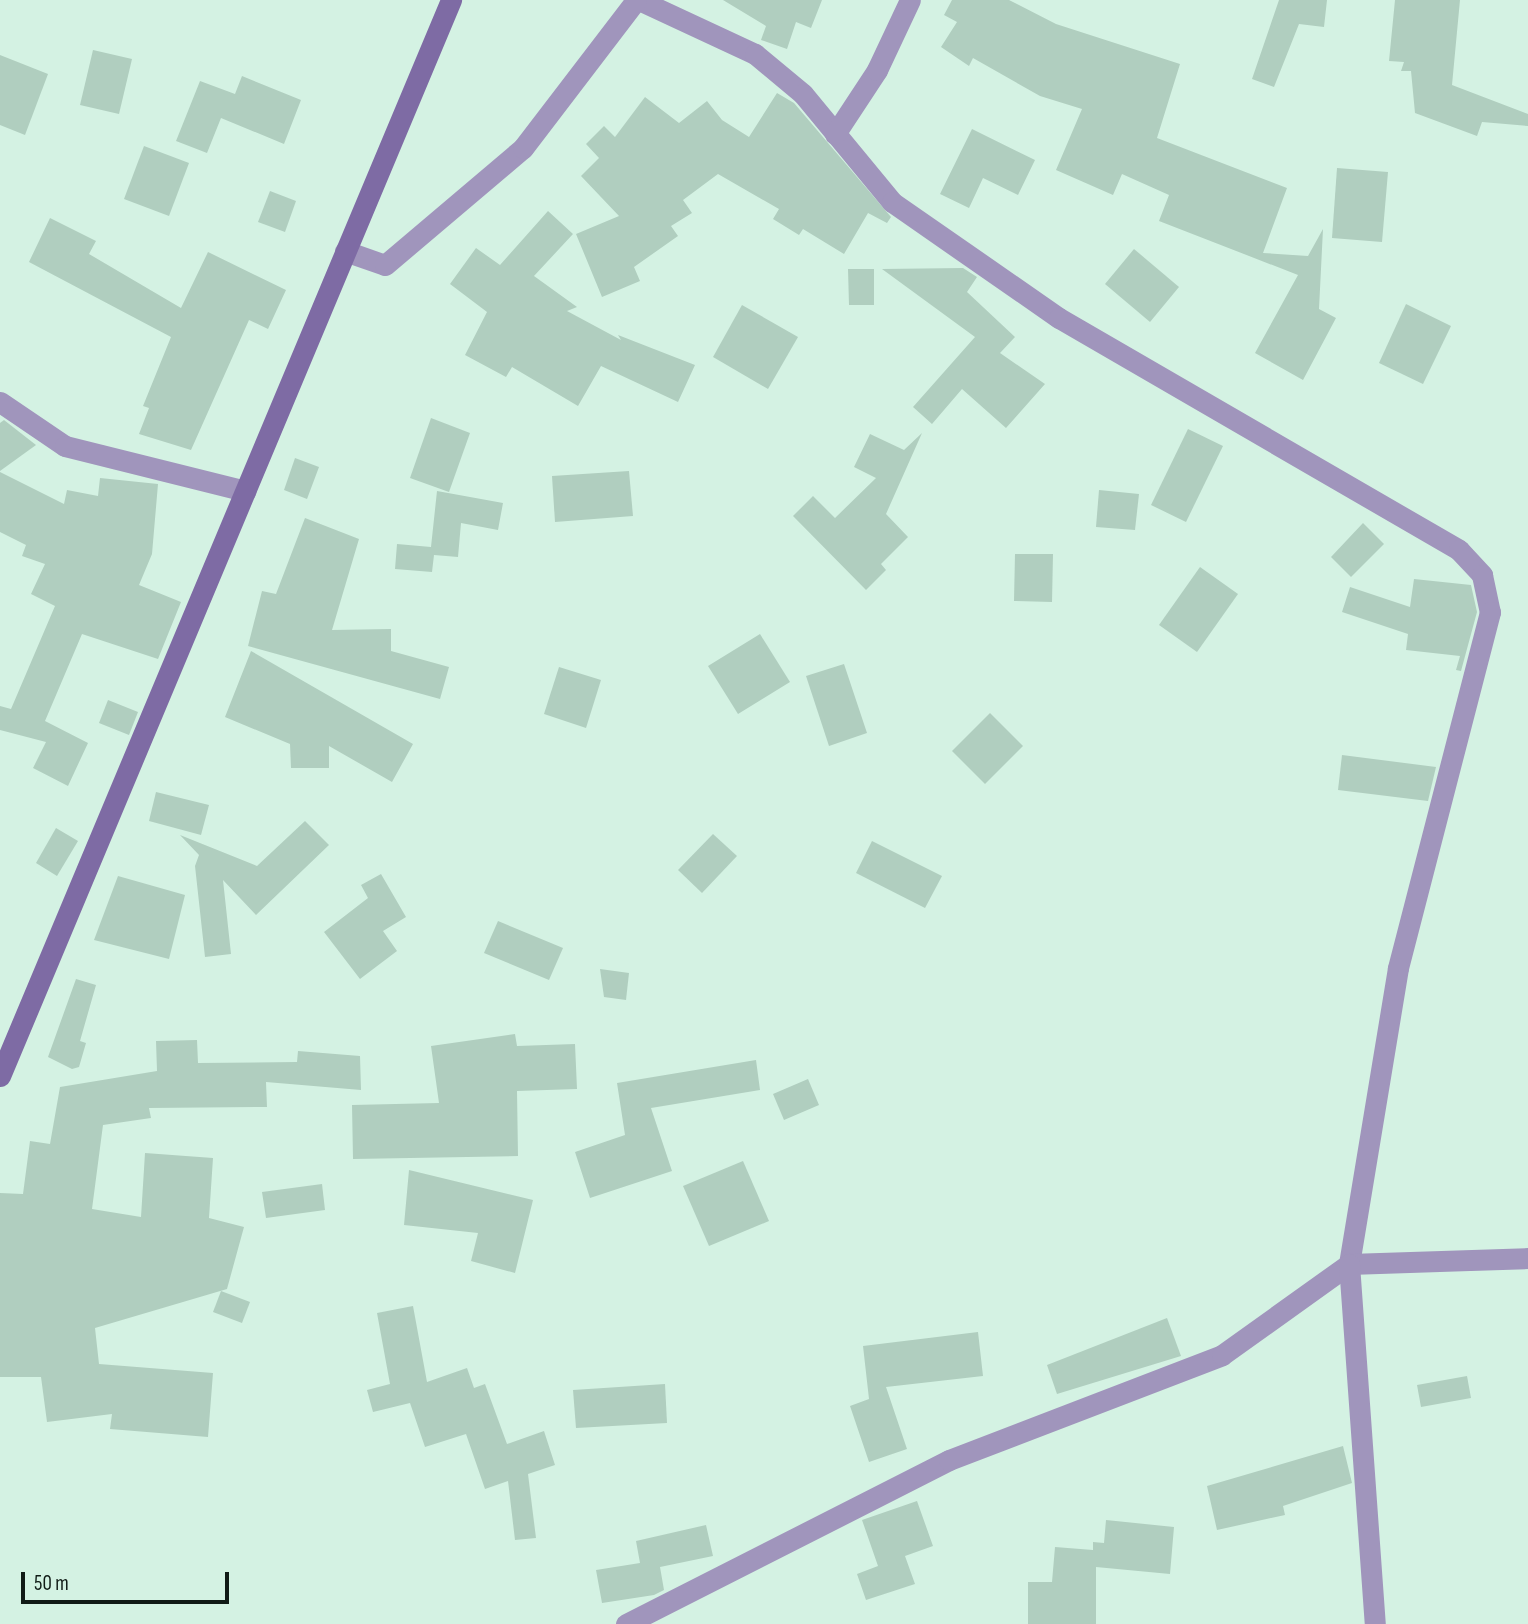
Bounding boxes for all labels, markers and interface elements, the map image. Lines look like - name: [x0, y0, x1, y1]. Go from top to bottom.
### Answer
- scale bar: [24, 1558, 233, 1602]
- text: 50 m: [34, 1571, 69, 1596]

